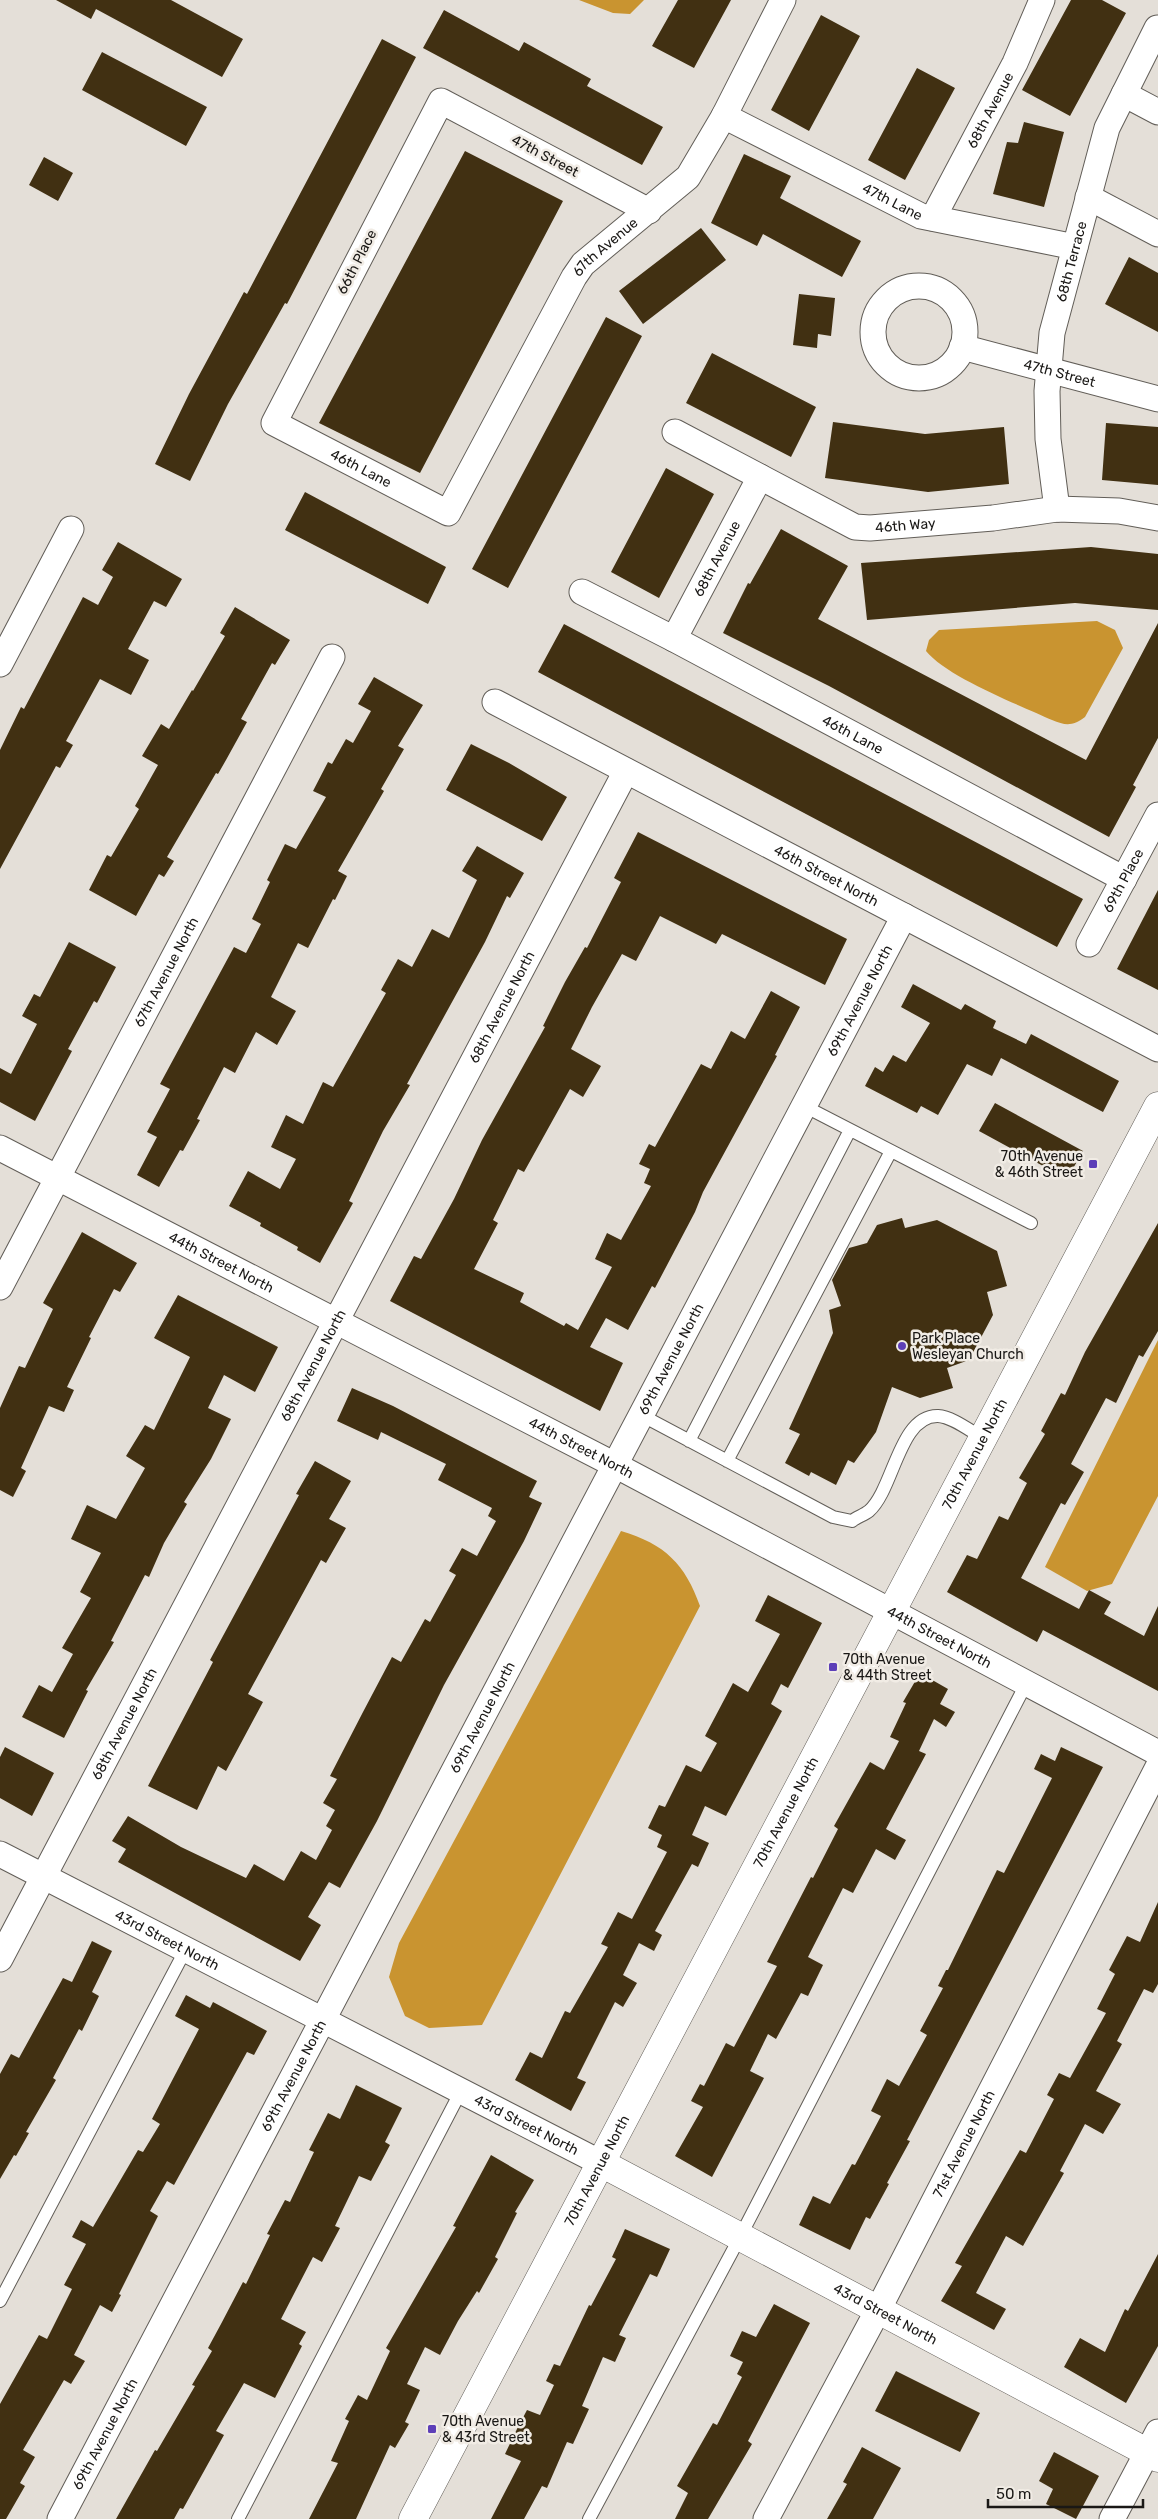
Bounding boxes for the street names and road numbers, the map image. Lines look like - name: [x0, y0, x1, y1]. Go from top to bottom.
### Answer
- street label: 68th Avenue: [963, 69, 1017, 151]
- street label: 47th Street: [509, 131, 582, 181]
- street label: 47th Lane: [860, 179, 926, 224]
- street label: 67th Avenue: [569, 214, 641, 279]
- street label: 68th Terrace: [1052, 219, 1090, 304]
- street label: 66th Place: [334, 227, 381, 297]
- street label: 47th Street: [1022, 355, 1098, 391]
- street label: 46th Lane: [328, 445, 395, 491]
- street label: 46th Way: [874, 514, 936, 536]
- street label: 68th Avenue: [690, 518, 744, 599]
- street label: 46th Lane: [819, 711, 886, 758]
- street label: 46th Street North: [771, 841, 882, 910]
- street label: 69th Place: [1099, 846, 1147, 915]
- street label: 67th Avenue North: [130, 914, 202, 1030]
- street label: 69th Avenue North: [823, 942, 896, 1059]
- street label: 68th Avenue North: [465, 948, 538, 1066]
- street label: 44th Street North: [166, 1228, 277, 1296]
- street label: 69th Avenue North: [634, 1300, 707, 1418]
- street label: 68th Avenue North: [276, 1307, 349, 1424]
- street label: 70th Avenue North: [938, 1396, 1011, 1512]
- street label: 44th Street North: [526, 1414, 637, 1482]
- street label: 44th Street North: [884, 1602, 995, 1672]
- street label: 69th Avenue North: [446, 1659, 518, 1776]
- street label: 68th Avenue North: [88, 1665, 160, 1783]
- street label: 70th Avenue North: [749, 1754, 822, 1870]
- street label: 43rd Street North: [112, 1906, 222, 1974]
- street label: 69th Avenue North: [257, 2017, 330, 2134]
- street label: 71st Avenue North: [929, 2087, 998, 2200]
- street label: 43rd Street North: [471, 2091, 582, 2159]
- street label: 70th Avenue North: [561, 2112, 633, 2229]
- street label: 43rd Street North: [831, 2279, 940, 2348]
- street label: 69th Avenue North: [68, 2375, 141, 2493]

